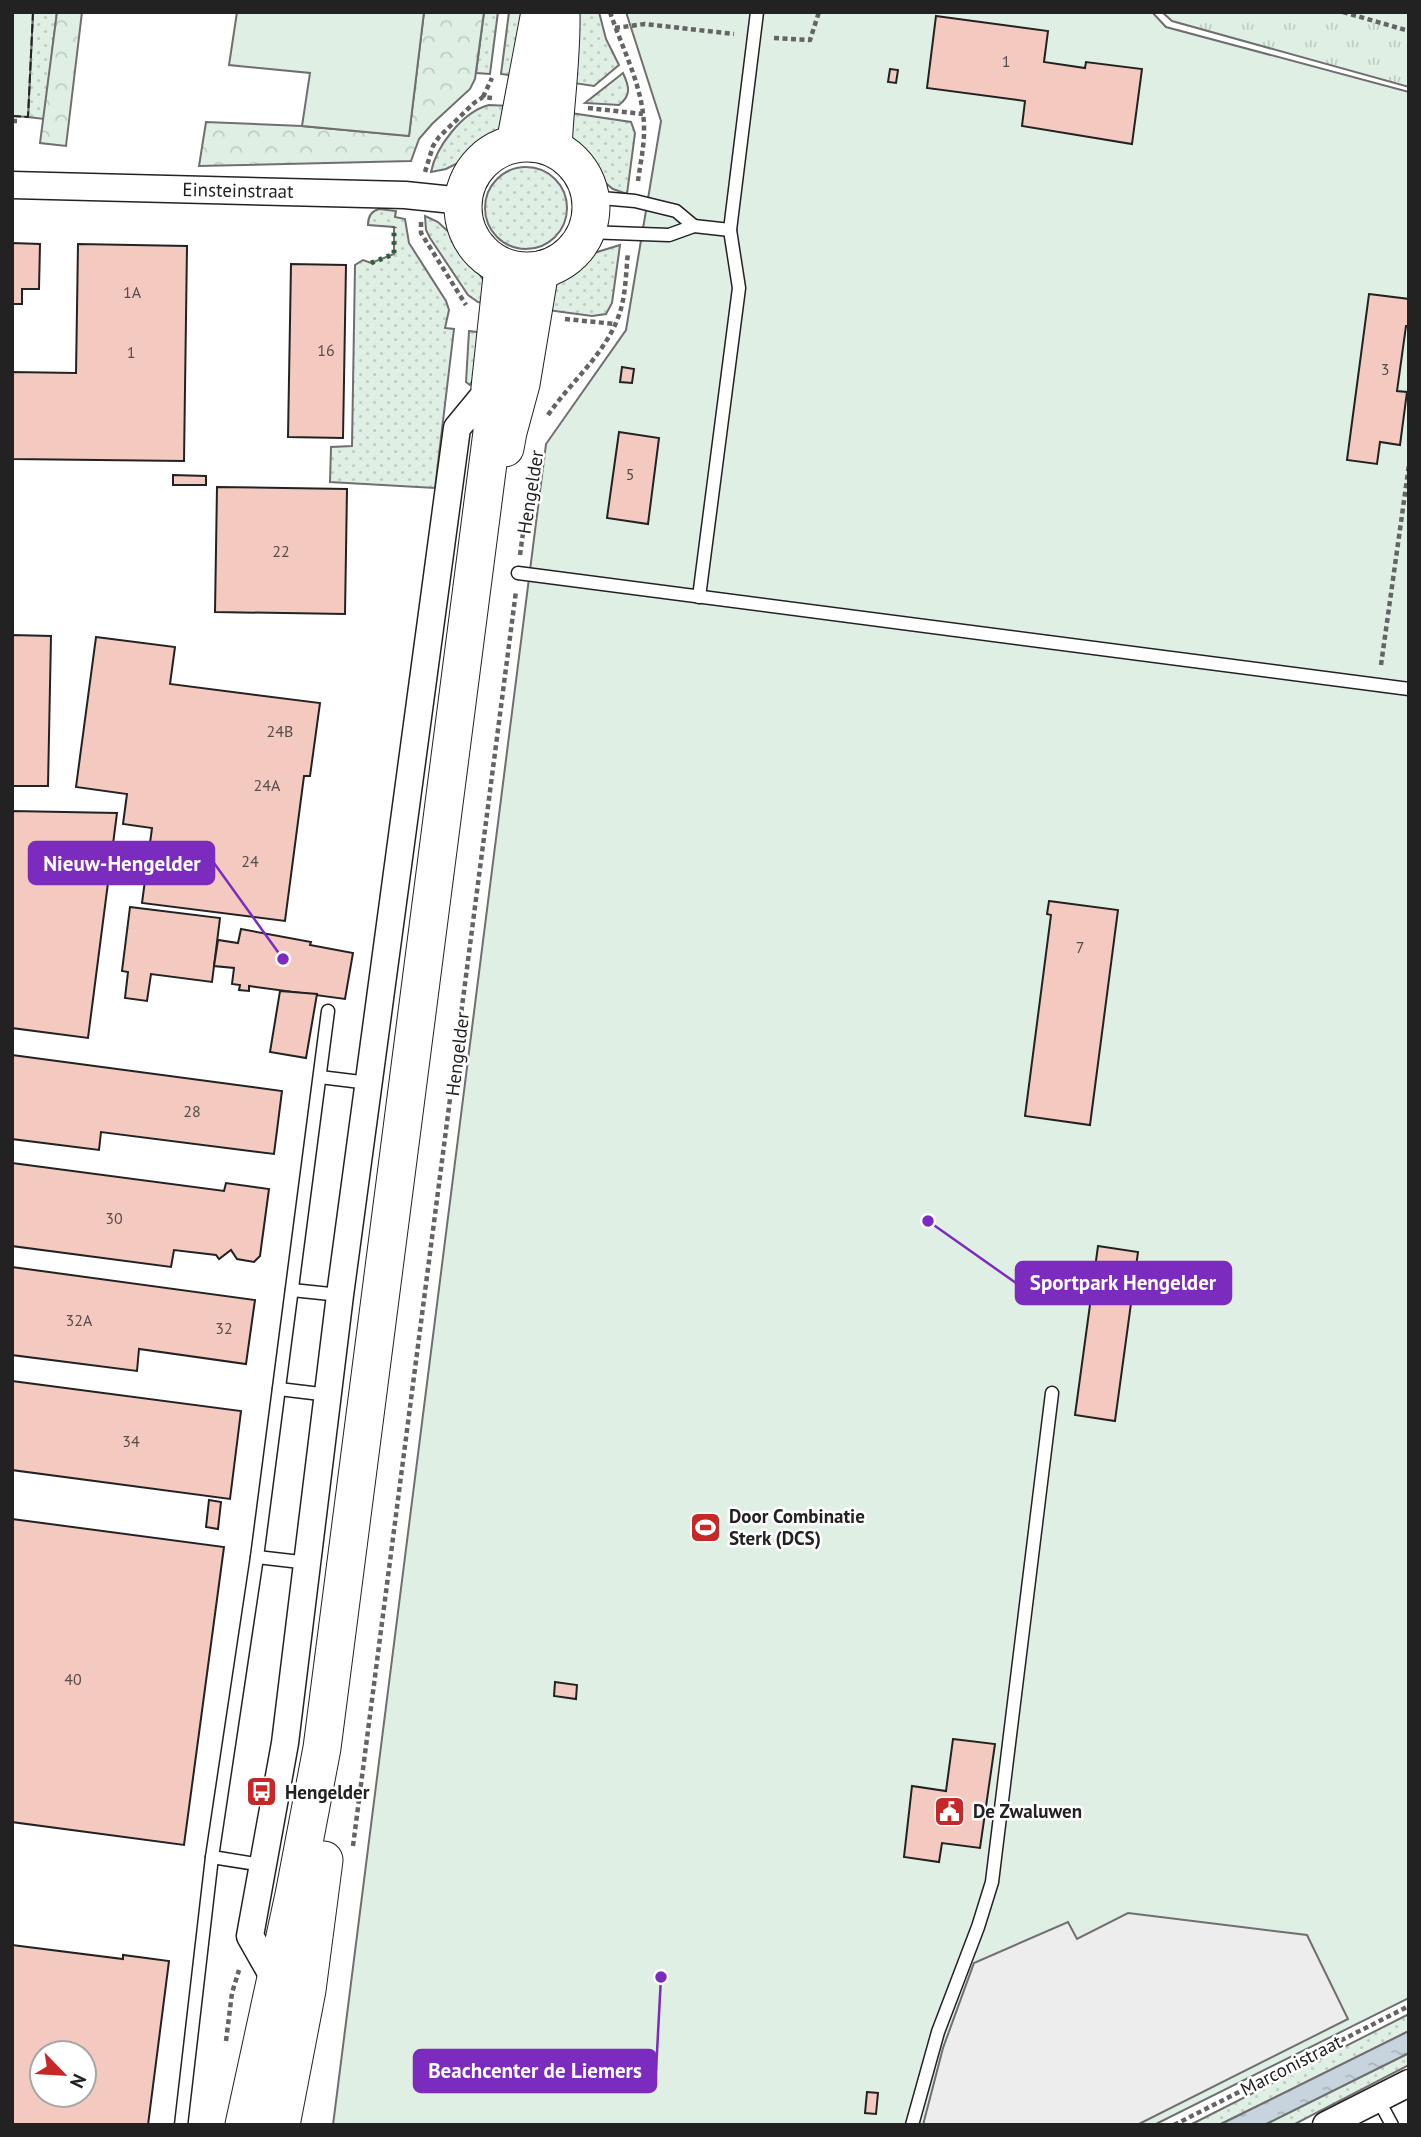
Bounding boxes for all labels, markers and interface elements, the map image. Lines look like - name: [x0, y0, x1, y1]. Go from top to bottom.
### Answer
- house number: 1: [1002, 51, 1010, 71]
- street label: Einsteinstraat: [182, 177, 294, 203]
- house number: 1A: [123, 282, 142, 302]
- house number: 16: [317, 340, 335, 360]
- house number: 1: [127, 342, 135, 362]
- house number: 3: [1381, 359, 1389, 379]
- street label: Hengelder: [512, 448, 549, 536]
- house number: 5: [626, 464, 634, 484]
- house number: 22: [272, 541, 290, 561]
- house number: 24B: [267, 721, 293, 741]
- house number: 24A: [254, 775, 281, 795]
- callout: Nieuw-Hengelder: [29, 842, 214, 884]
- text: Nieuw-Hengelder: [43, 850, 201, 877]
- house number: 24: [241, 851, 259, 871]
- house number: 7: [1076, 937, 1084, 957]
- street label: Hengelder: [440, 1010, 474, 1097]
- house number: 28: [183, 1101, 201, 1121]
- house number: 30: [105, 1208, 123, 1228]
- callout: Sportpark Hengelder: [1016, 1262, 1231, 1304]
- text: Sportpark Hengelder: [1030, 1269, 1217, 1296]
- house number: 32A: [66, 1310, 93, 1330]
- house number: 32: [215, 1318, 233, 1338]
- house number: 34: [122, 1431, 140, 1451]
- place label: Door Combinatie Sterk (DCS): [729, 1504, 865, 1550]
- sports icon: Door Combinatie Sterk (DCS): [689, 1510, 723, 1544]
- house number: 40: [64, 1669, 82, 1689]
- bus stop icon: Hengelder: [245, 1775, 279, 1809]
- place label: Hengelder: [285, 1780, 370, 1804]
- public building icon: De Zwaluwen: [933, 1794, 967, 1828]
- place label: De Zwaluwen: [973, 1799, 1082, 1823]
- street label: Marconistraat: [1236, 2029, 1346, 2101]
- north arrow: [28, 2039, 98, 2109]
- callout: Beachcenter de Liemers: [414, 2050, 656, 2092]
- text: Beachcenter de Liemers: [428, 2057, 642, 2084]
- text: N: [65, 2070, 92, 2092]

